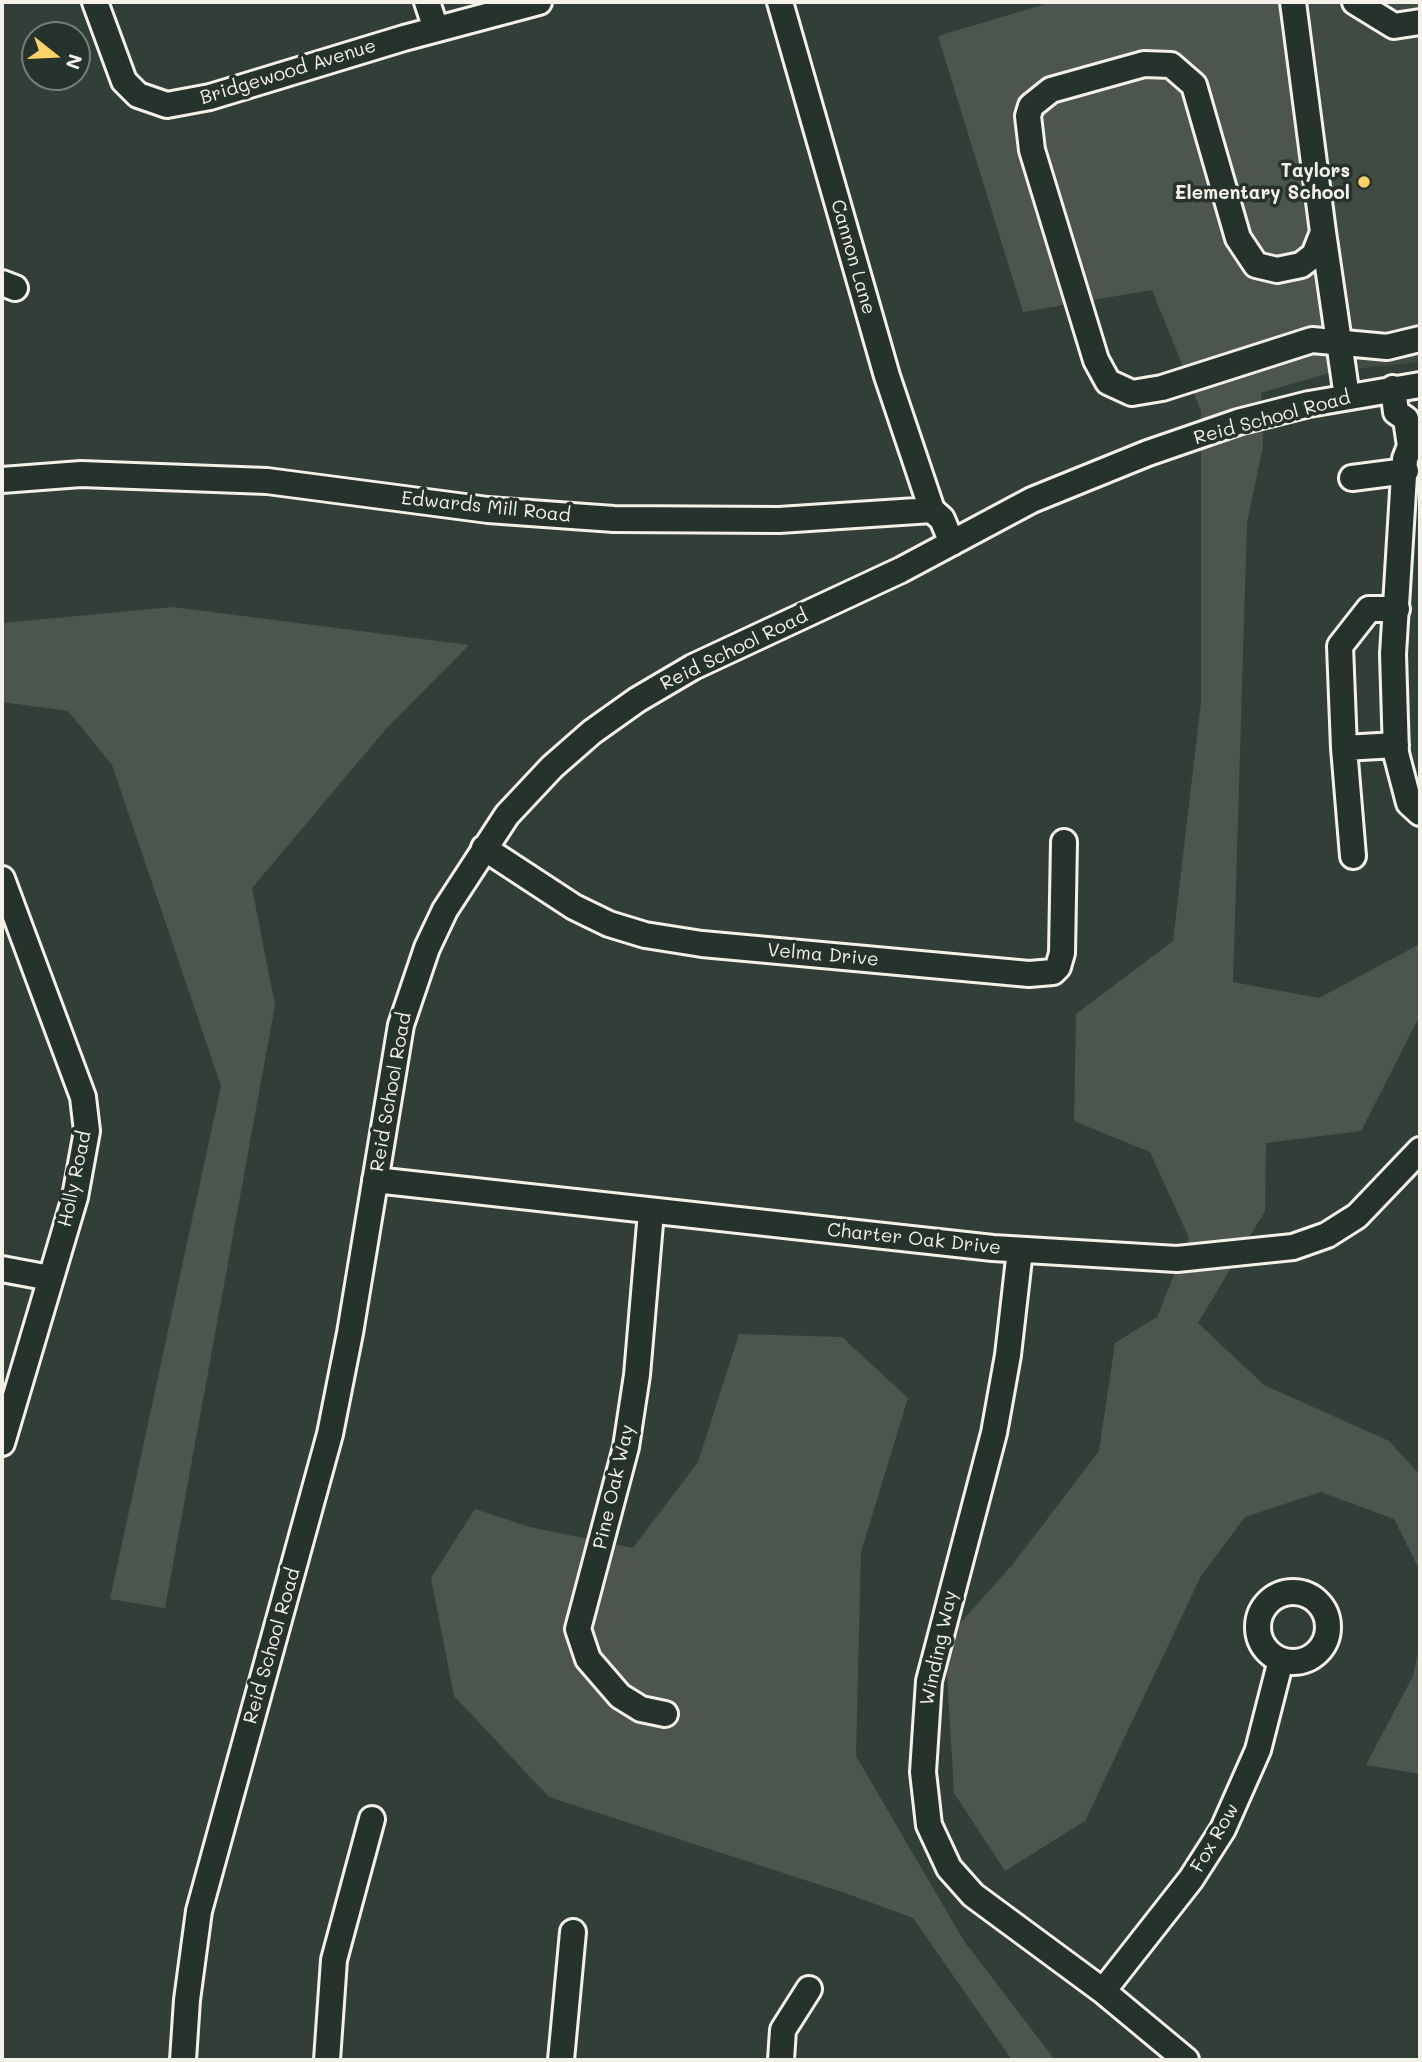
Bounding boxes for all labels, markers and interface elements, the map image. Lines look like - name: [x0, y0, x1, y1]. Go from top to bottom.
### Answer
- north arrow: [21, 21, 91, 91]
- street label: Bridgewood Avenue: [197, 34, 379, 110]
- text: N: [60, 51, 89, 73]
- place label: Taylors Elementary School: [1174, 160, 1350, 204]
- marker: Taylors Elementary School: [1356, 174, 1372, 190]
- street label: Cannon Lane: [826, 197, 880, 317]
- street label: Reid School Road: [1191, 386, 1353, 450]
- street label: Edwards Mill Road: [400, 487, 572, 527]
- street label: Reid School Road: [657, 604, 811, 696]
- street label: Velma Drive: [766, 939, 880, 971]
- street label: Reid School Road: [366, 1011, 416, 1173]
- street label: Holly Road: [54, 1129, 96, 1229]
- street label: Charter Oak Drive: [826, 1219, 1002, 1259]
- street label: Pine Oak Way: [589, 1422, 639, 1552]
- street label: Reid School Road: [239, 1565, 305, 1727]
- street label: Winding Way: [916, 1588, 962, 1708]
- street label: Fox Row: [1186, 1799, 1244, 1877]

